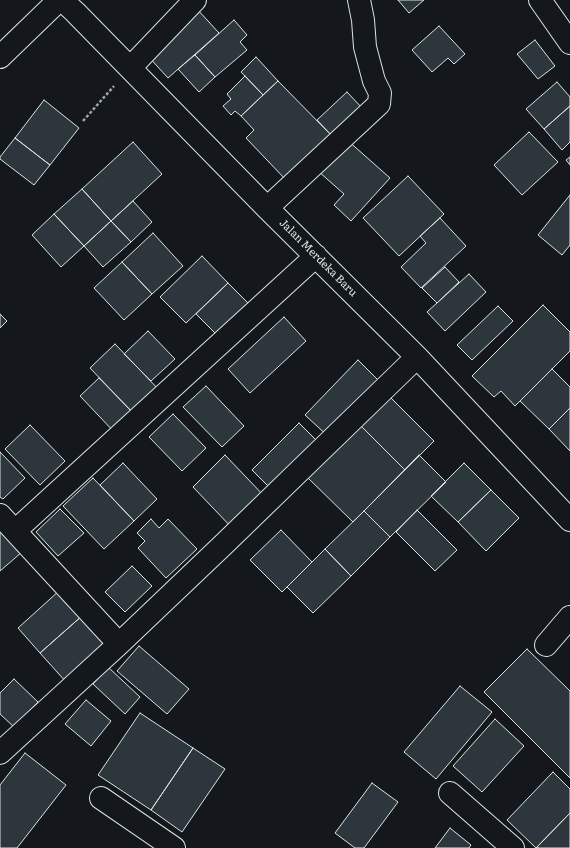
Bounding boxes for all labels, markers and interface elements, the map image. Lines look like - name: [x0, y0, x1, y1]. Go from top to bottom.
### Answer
- street label: Jalan Merdeka Baru: [276, 216, 360, 300]

